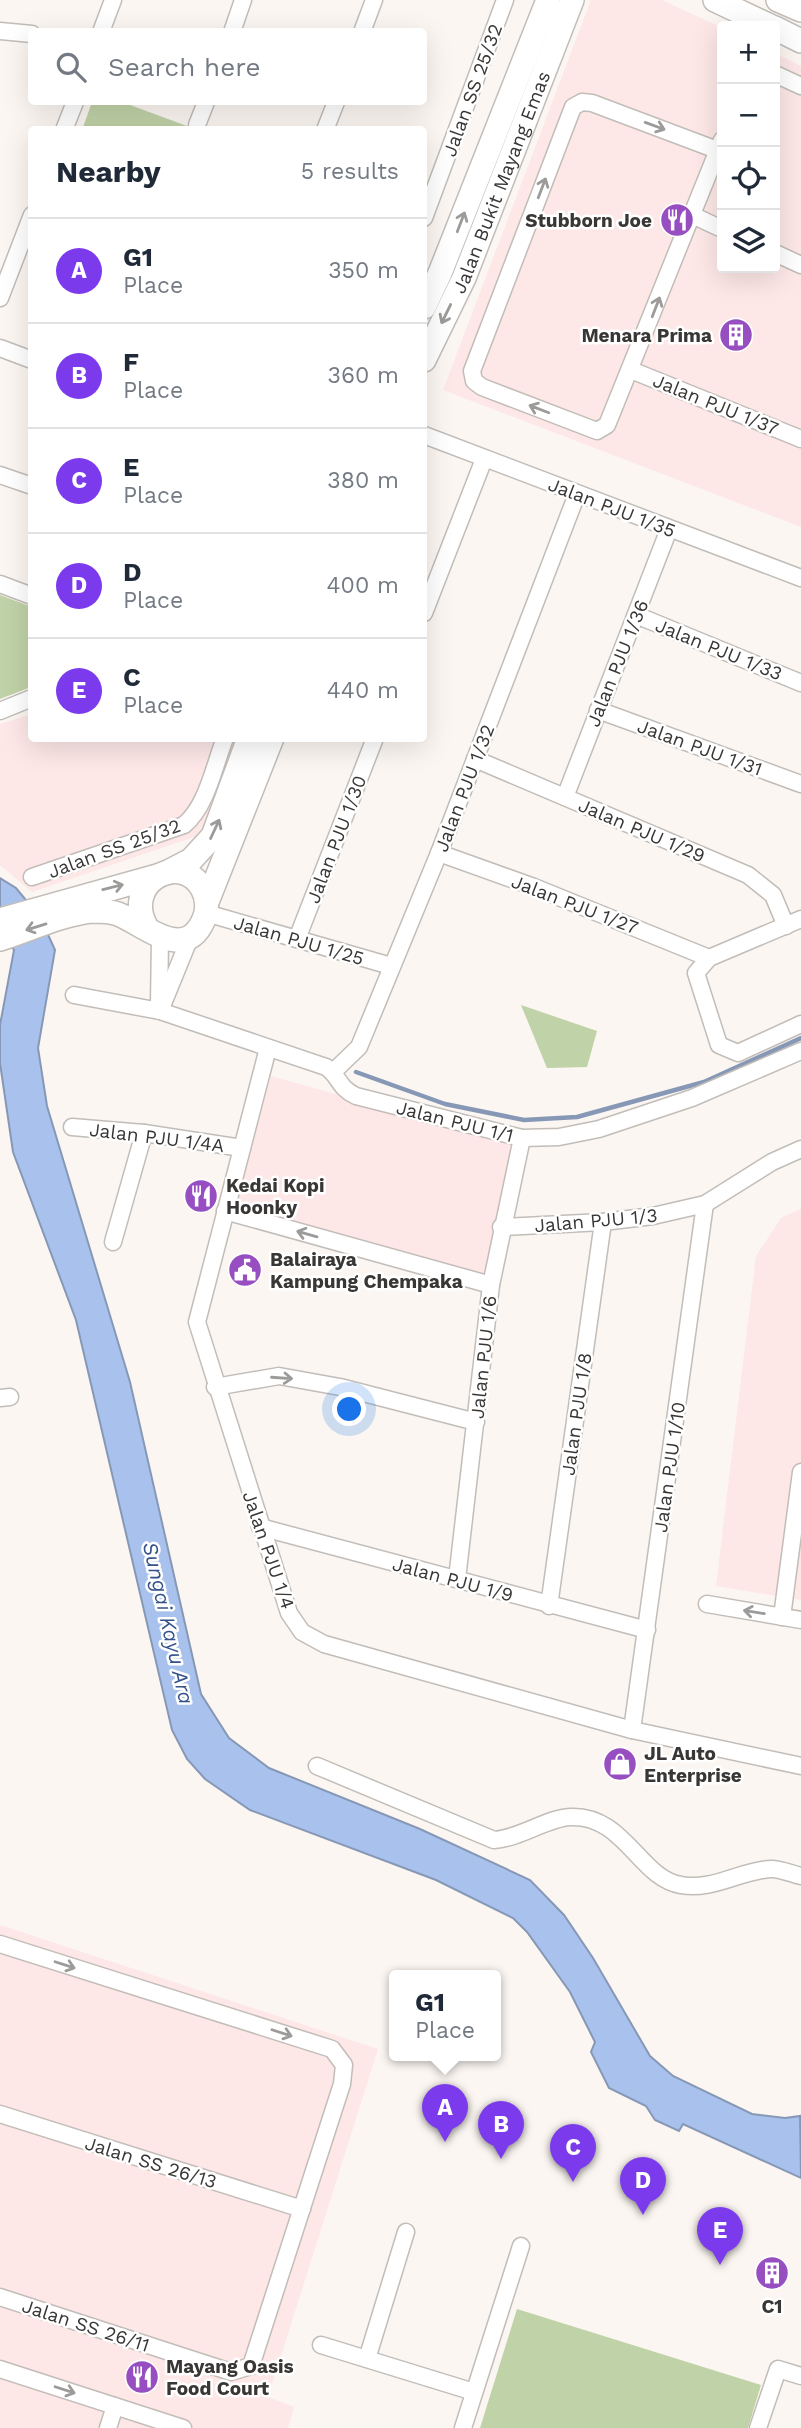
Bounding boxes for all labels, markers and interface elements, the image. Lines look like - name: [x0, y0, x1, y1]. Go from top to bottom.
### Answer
- street label: Jalan SS 25/32: [438, 21, 507, 160]
- map controls: [717, 21, 780, 273]
- button: +: [717, 21, 780, 84]
- search box: [28, 28, 427, 105]
- icon: search: [52, 48, 90, 86]
- text: Search here: [108, 52, 260, 82]
- street label: Jalan Bukit Mayang Emas: [447, 68, 555, 297]
- button: −: [717, 84, 780, 147]
- one-way arrow: [643, 121, 665, 134]
- button: locate: [717, 147, 780, 210]
- text: Nearby: [56, 154, 161, 189]
- text: 5 results: [301, 158, 399, 185]
- one-way arrow: [537, 178, 549, 200]
- restaurant icon: Stubborn Joe: [658, 201, 696, 239]
- place label: Stubborn Joe: [525, 209, 652, 232]
- button: layers: [717, 210, 780, 273]
- one-way arrow: [455, 211, 468, 233]
- text: G1: [123, 242, 153, 272]
- text: A: [71, 257, 87, 284]
- text: 350 m: [328, 257, 399, 284]
- text: Place: [123, 272, 183, 299]
- one-way arrow: [650, 296, 663, 318]
- one-way arrow: [439, 303, 453, 323]
- building icon: Menara Prima: [717, 316, 755, 354]
- place label: Menara Prima: [581, 324, 712, 347]
- text: F: [123, 347, 139, 377]
- text: B: [71, 362, 87, 389]
- text: 360 m: [328, 362, 399, 389]
- street label: Jalan PJU 1/37: [650, 369, 782, 440]
- text: Place: [123, 377, 183, 404]
- one-way arrow: [529, 402, 551, 414]
- text: E: [123, 452, 139, 482]
- text: C: [71, 467, 87, 494]
- text: 380 m: [327, 467, 399, 494]
- street label: Jalan PJU 1/35: [545, 473, 679, 542]
- text: Place: [123, 482, 183, 509]
- text: D: [123, 557, 142, 587]
- text: D: [71, 572, 87, 599]
- text: 400 m: [327, 572, 399, 599]
- text: Place: [123, 587, 183, 614]
- street label: Jalan PJU 1/36: [582, 596, 653, 730]
- street label: Jalan PJU 1/33: [652, 614, 786, 685]
- text: C: [123, 662, 141, 692]
- text: E: [72, 677, 86, 704]
- text: 440 m: [327, 677, 399, 704]
- text: Place: [123, 692, 183, 719]
- street label: Jalan PJU 1/31: [634, 714, 765, 781]
- street label: Jalan PJU 1/32: [430, 721, 499, 855]
- street label: Jalan PJU 1/30: [301, 772, 371, 906]
- street label: Jalan PJU 1/29: [575, 793, 709, 867]
- street label: Jalan SS 25/32: [45, 814, 184, 883]
- one-way arrow: [209, 819, 222, 840]
- street label: Jalan PJU 1/27: [508, 870, 641, 939]
- one-way arrow: [101, 880, 123, 893]
- street label: Jalan PJU 1/25: [231, 911, 367, 970]
- one-way arrow: [26, 922, 48, 935]
- street label: Jalan PJU 1/1: [394, 1096, 516, 1147]
- street label: Jalan PJU 1/4A: [88, 1118, 226, 1157]
- place label: Kedai Kopi Hoonky: [226, 1174, 325, 1219]
- restaurant icon: Kedai Kopi Hoonky: [182, 1177, 220, 1215]
- street label: Jalan PJU 1/3: [534, 1204, 659, 1237]
- one-way arrow: [296, 1226, 318, 1239]
- place label: Balairaya Kampung Chempaka: [270, 1248, 463, 1293]
- public building icon: Balairaya Kampung Chempaka: [226, 1251, 264, 1289]
- street label: Jalan PJU 1/6: [466, 1294, 501, 1420]
- street label: Jalan PJU 1/8: [556, 1351, 597, 1477]
- one-way arrow: [270, 1371, 293, 1384]
- your location: [332, 1392, 366, 1426]
- street label: Jalan PJU 1/10: [649, 1400, 690, 1534]
- street label: Jalan PJU 1/4: [238, 1488, 299, 1612]
- water label: Sungai Kayu Ara: [138, 1539, 199, 1707]
- street label: Jalan PJU 1/9: [390, 1552, 516, 1607]
- one-way arrow: [743, 1605, 766, 1618]
- place label: JL Auto Enterprise: [644, 1742, 742, 1787]
- shop icon: JL Auto Enterprise: [601, 1745, 639, 1783]
- one-way arrow: [54, 1959, 76, 1972]
- popup: [389, 1970, 501, 2061]
- text: G1: [415, 1987, 445, 2017]
- text: Place: [415, 2017, 475, 2044]
- one-way arrow: [271, 2028, 293, 2041]
- pin: A: [422, 2084, 468, 2142]
- pin: B: [478, 2101, 524, 2159]
- pin: C: [550, 2124, 596, 2182]
- street label: Jalan SS 26/13: [82, 2132, 219, 2193]
- pin: D: [620, 2157, 666, 2215]
- pin: E: [697, 2207, 743, 2265]
- building icon: C1: [753, 2254, 791, 2292]
- street label: Jalan SS 26/11: [19, 2294, 152, 2357]
- place label: C1: [761, 2295, 783, 2318]
- place label: Mayang Oasis Food Court: [166, 2355, 294, 2400]
- restaurant icon: Mayang Oasis Food Court: [123, 2358, 161, 2396]
- one-way arrow: [53, 2385, 75, 2397]

